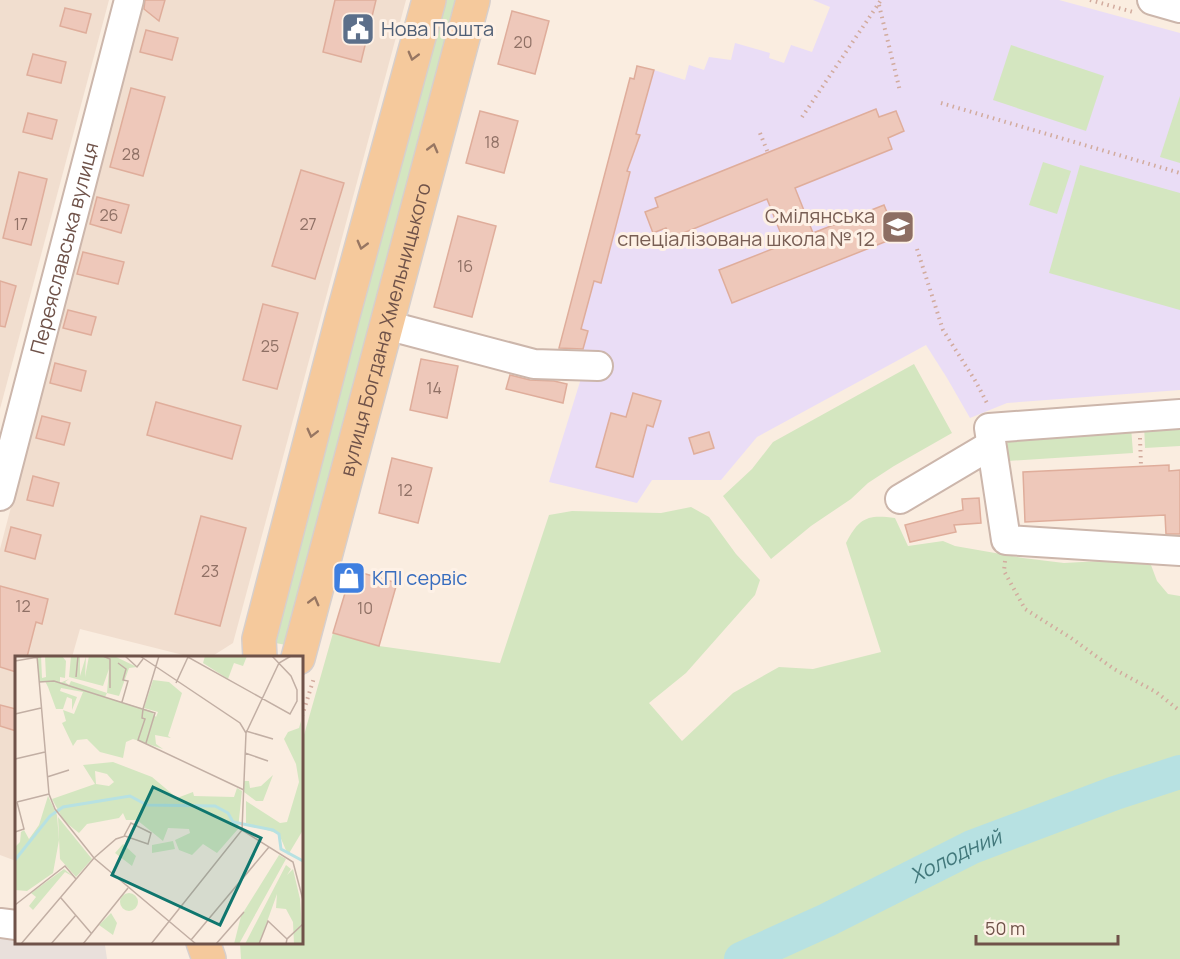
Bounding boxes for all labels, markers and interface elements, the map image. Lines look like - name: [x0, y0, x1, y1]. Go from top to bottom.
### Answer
- public building icon: Нова Пошта: [340, 11, 376, 47]
- place label: Нова Пошта: [381, 15, 494, 42]
- house number: 20: [514, 31, 532, 53]
- one-way arrow: [408, 51, 420, 61]
- house number: 18: [484, 131, 500, 153]
- street label: Переяславська вулиця: [23, 139, 104, 357]
- house number: 28: [122, 143, 140, 165]
- one-way arrow: [425, 144, 438, 154]
- street label: вулиця Богдана Хмельницького: [333, 179, 437, 479]
- place label: Смілянська спеціалізована школа № 12: [617, 202, 875, 252]
- house number: 26: [99, 204, 119, 226]
- school or university icon: Смілянська спеціалізована школа № 12: [880, 209, 916, 245]
- house number: 17: [14, 213, 28, 235]
- house number: 27: [299, 213, 317, 235]
- one-way arrow: [357, 239, 369, 249]
- house number: 16: [457, 255, 473, 277]
- house number: 25: [261, 335, 279, 357]
- house number: 14: [426, 377, 442, 399]
- one-way arrow: [307, 428, 320, 438]
- house number: 12: [397, 479, 413, 501]
- house number: 23: [201, 560, 219, 582]
- shop icon: КПІ сервіс: [331, 560, 367, 596]
- place label: КПІ сервіс: [372, 564, 467, 591]
- house number: 12: [15, 595, 31, 617]
- one-way arrow: [307, 596, 319, 607]
- house number: 10: [357, 597, 373, 619]
- inset map: [15, 656, 303, 944]
- water label: Холодний: [905, 822, 1007, 889]
- scale bar: [976, 908, 1118, 946]
- text: 50 m: [985, 916, 1025, 940]

